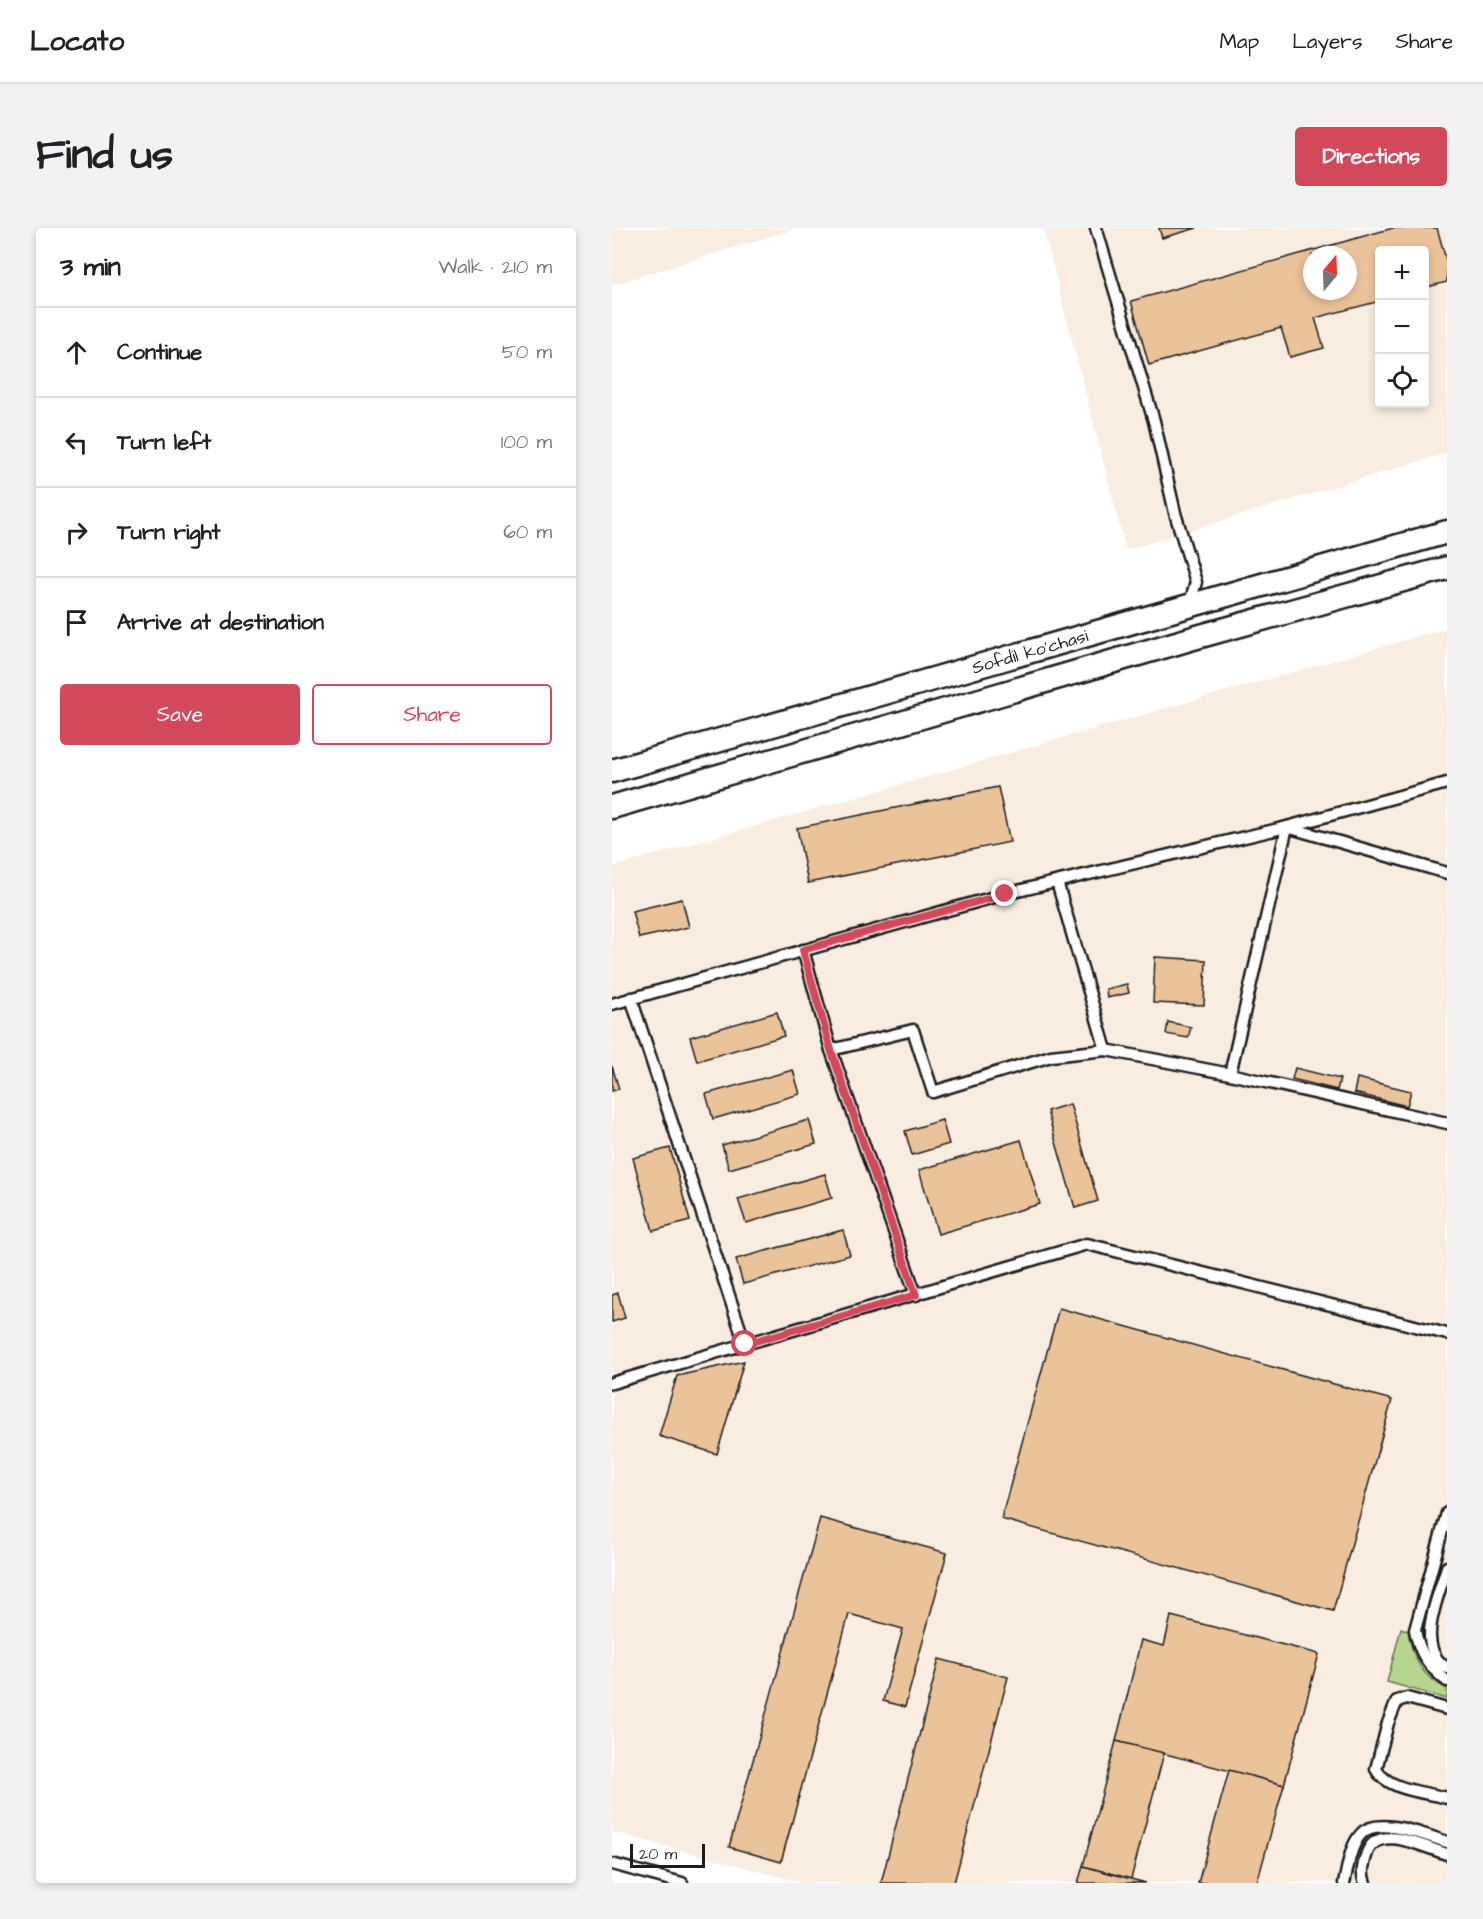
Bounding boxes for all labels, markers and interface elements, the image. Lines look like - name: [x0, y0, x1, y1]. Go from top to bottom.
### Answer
- text: Locato: [30, 22, 124, 61]
- text: Map: [1219, 27, 1259, 56]
- text: Layers: [1292, 27, 1362, 56]
- text: Share: [1395, 27, 1453, 56]
- text: Find us: [36, 127, 173, 185]
- button: Directions: [1295, 127, 1447, 186]
- north arrow: [1303, 246, 1357, 300]
- map controls: [1375, 246, 1429, 408]
- button: +: [1375, 246, 1429, 300]
- text: 3 min: [60, 249, 121, 285]
- text: Walk · 210 m: [439, 253, 552, 281]
- button: −: [1375, 300, 1429, 354]
- icon: ahead: [60, 336, 93, 369]
- text: Continue: [117, 337, 202, 368]
- text: 50 m: [502, 338, 552, 366]
- button: locate: [1375, 354, 1429, 408]
- icon: left: [60, 426, 93, 459]
- text: Turn left: [117, 427, 211, 458]
- text: 100 m: [501, 428, 552, 456]
- icon: right: [60, 516, 93, 549]
- text: Turn right: [117, 517, 220, 548]
- text: 60 m: [503, 518, 552, 546]
- icon: arrive: [60, 606, 93, 639]
- text: Arrive at destination: [117, 607, 324, 638]
- street label: Sofdil ko'chasi: [969, 623, 1091, 681]
- button: Save: [60, 684, 300, 745]
- button: Share: [312, 684, 552, 745]
- route end: [991, 880, 1017, 906]
- route start: [731, 1330, 757, 1356]
- scale bar: [630, 1841, 705, 1868]
- text: 20 m: [639, 1843, 677, 1865]

